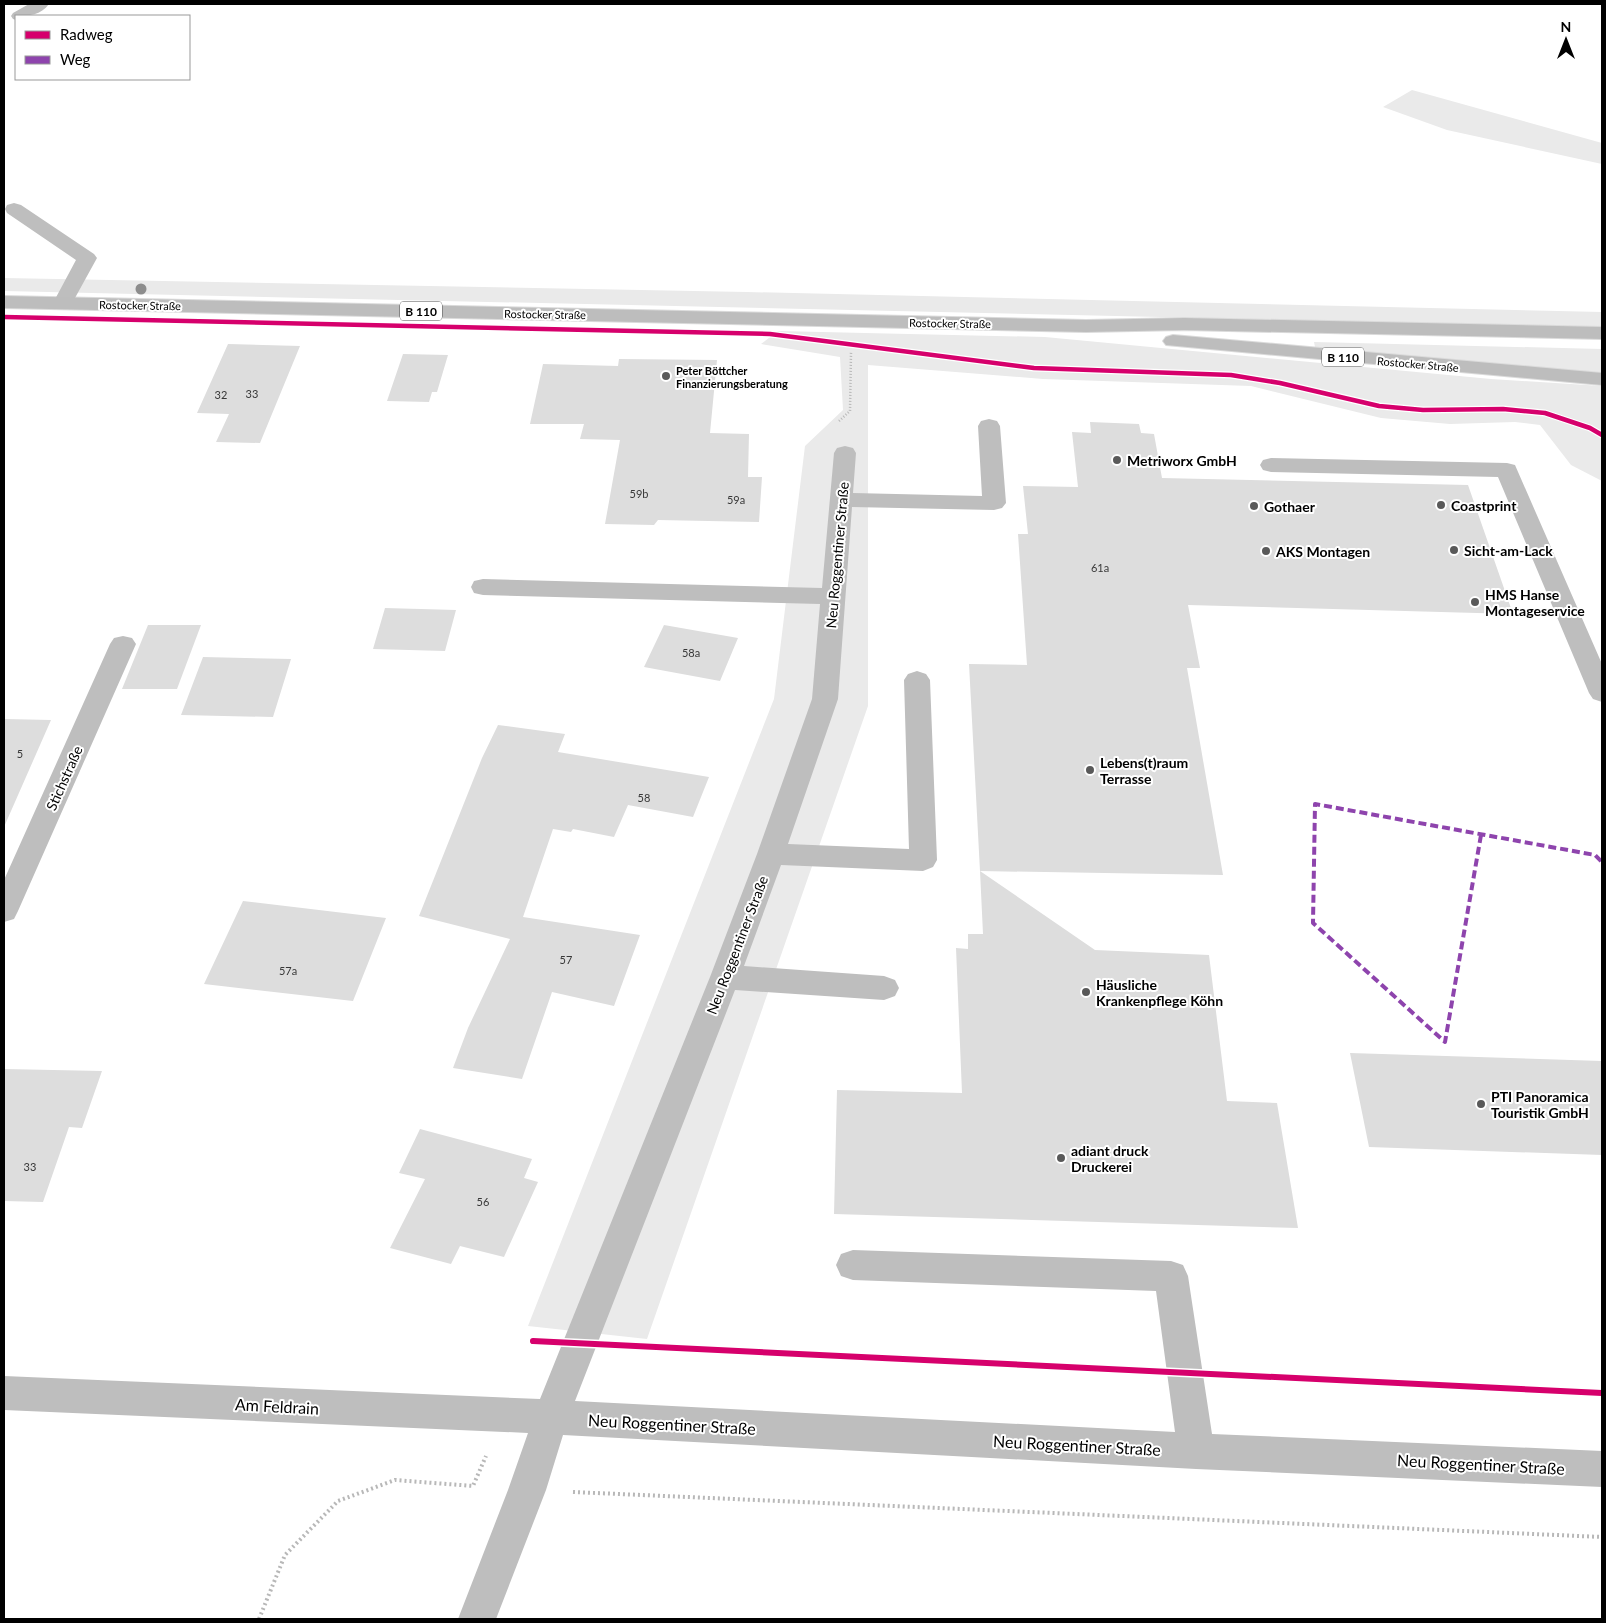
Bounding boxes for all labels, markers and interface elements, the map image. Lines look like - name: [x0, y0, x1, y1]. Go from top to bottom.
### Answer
- legend: [15, 15, 190, 80]
- north arrow: [1541, 15, 1591, 65]
- text: N: [1561, 18, 1571, 35]
- text: Radweg: [60, 25, 113, 43]
- text: Weg: [60, 50, 91, 68]
- street label: Rostocker Straße: [99, 298, 181, 312]
- road number: B 110: [400, 302, 442, 321]
- street label: Rostocker Straße: [504, 307, 586, 321]
- street label: Rostocker Straße: [909, 316, 991, 330]
- road number: B 110: [1322, 348, 1364, 367]
- street label: Rostocker Straße: [1377, 354, 1460, 374]
- place label: Peter Böttcher Finanzierungsberatung: [676, 364, 788, 390]
- marker: Peter Böttcher Finanzierungsberatung: [660, 370, 672, 382]
- house number: 33: [246, 387, 258, 400]
- house number: 32: [215, 388, 227, 401]
- place label: Metriworx GmbH: [1127, 452, 1237, 469]
- marker: Metriworx GmbH: [1111, 454, 1123, 466]
- street label: Neu Roggentiner Straße: [822, 481, 852, 629]
- house number: 59b: [630, 487, 648, 500]
- house number: 59a: [727, 493, 745, 506]
- place label: Coastprint: [1451, 497, 1517, 514]
- place label: Gothaer: [1264, 498, 1316, 515]
- marker: Coastprint: [1435, 499, 1447, 511]
- marker: Gothaer: [1248, 500, 1260, 512]
- place label: Sicht-am-Lack: [1464, 542, 1553, 559]
- place label: AKS Montagen: [1275, 543, 1370, 560]
- marker: Sicht-am-Lack: [1448, 544, 1460, 556]
- marker: AKS Montagen: [1260, 545, 1272, 557]
- house number: 61a: [1091, 561, 1109, 574]
- place label: HMS Hanse Montageservice: [1485, 586, 1585, 619]
- marker: HMS Hanse Montageservice: [1469, 596, 1481, 608]
- house number: 58a: [682, 646, 700, 659]
- street label: Stichstraße: [42, 743, 86, 813]
- house number: 5: [17, 747, 23, 760]
- place label: Lebens(t)raum Terrasse: [1100, 754, 1188, 787]
- marker: Lebens(t)raum Terrasse: [1084, 764, 1096, 776]
- house number: 58: [638, 791, 650, 804]
- street label: Neu Roggentiner Straße: [703, 873, 771, 1017]
- house number: 57: [560, 953, 572, 966]
- house number: 57a: [279, 964, 297, 977]
- place label: Häusliche Krankenpflege Köhn: [1096, 976, 1223, 1009]
- marker: Häusliche Krankenpflege Köhn: [1080, 986, 1092, 998]
- place label: PTI Panoramica Touristik GmbH: [1491, 1088, 1589, 1121]
- marker: PTI Panoramica Touristik GmbH: [1475, 1098, 1487, 1110]
- place label: adiant druck Druckerei: [1071, 1142, 1149, 1175]
- marker: adiant druck Druckerei: [1055, 1152, 1067, 1164]
- house number: 33: [24, 1160, 36, 1173]
- house number: 56: [477, 1195, 489, 1208]
- street label: Am Feldrain: [235, 1394, 319, 1418]
- street label: Neu Roggentiner Straße: [588, 1410, 756, 1438]
- street label: Neu Roggentiner Straße: [993, 1431, 1161, 1459]
- street label: Neu Roggentiner Straße: [1397, 1450, 1565, 1478]

